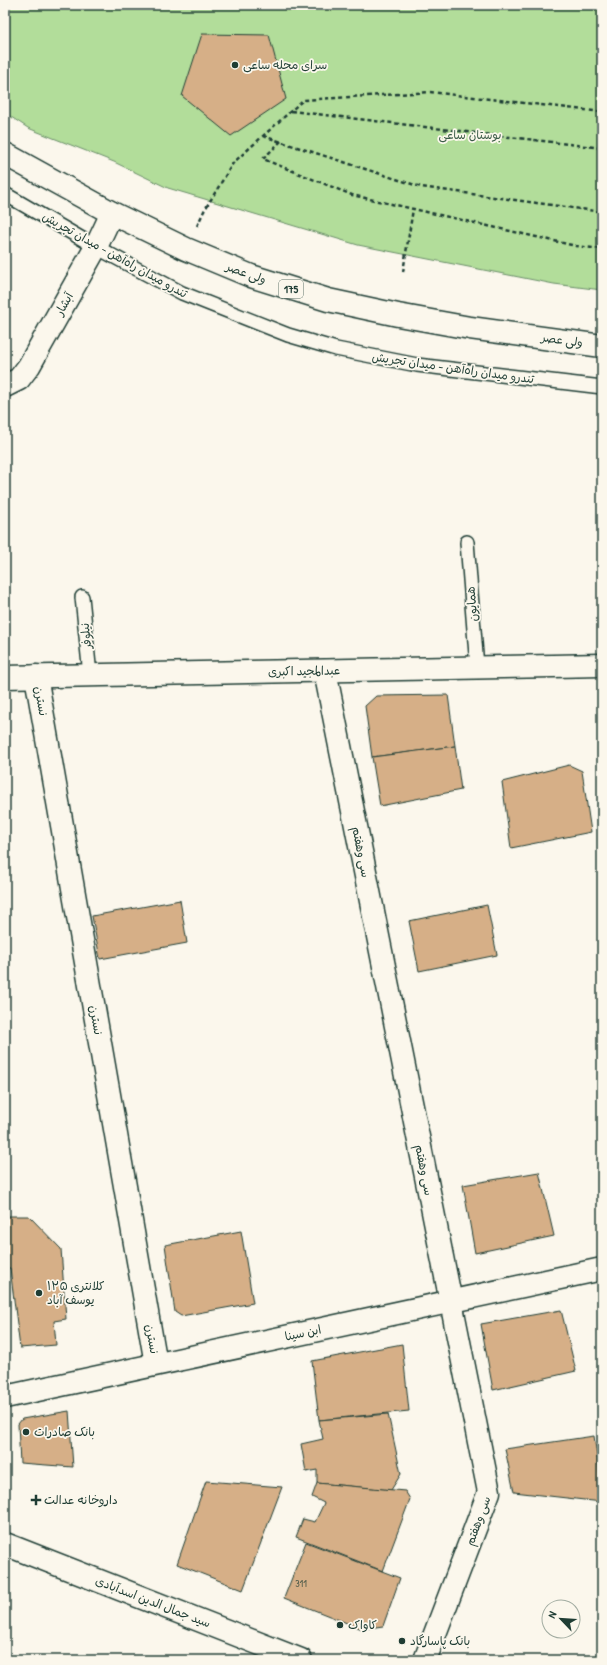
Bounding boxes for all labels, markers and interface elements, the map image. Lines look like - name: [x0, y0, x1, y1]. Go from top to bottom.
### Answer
- place label: سرای محله ساعی: [243, 56, 327, 73]
- marker: سرای محله ساعی: [230, 60, 240, 70]
- park label: بوستان ساعی: [439, 126, 501, 143]
- street label: تندرو میدان راه‌آهن - میدان تجریش: [40, 207, 191, 302]
- street label: ولی عصر: [223, 257, 269, 288]
- road number: 175: [279, 280, 303, 298]
- street label: آبشار: [50, 288, 77, 319]
- street label: ولی عصر: [539, 328, 584, 351]
- street label: تندرو میدان راه‌آهن - میدان تجریش: [371, 348, 536, 387]
- street label: همایون: [461, 585, 482, 622]
- street label: نیلوفر: [76, 622, 95, 651]
- street label: عبدالمجید اکبری: [268, 661, 340, 680]
- street label: نسترن: [31, 685, 52, 717]
- street label: سی وهفتم: [347, 825, 375, 879]
- street label: نسترن: [86, 1004, 107, 1036]
- street label: سی وهفتم: [410, 1143, 438, 1197]
- place label: کلانتری ۱۲۵ یوسف آباد: [47, 1277, 104, 1308]
- marker: کلانتری ۱۲۵ یوسف آباد: [34, 1288, 44, 1298]
- street label: ابن سینا: [283, 1320, 323, 1345]
- street label: نسترن: [142, 1323, 163, 1355]
- place label: بانک صادرات: [34, 1423, 95, 1440]
- marker: بانک صادرات: [21, 1427, 31, 1437]
- place label: داروخانه عدالت: [44, 1491, 118, 1508]
- street label: سی وهفتم: [461, 1494, 495, 1548]
- marker: داروخانه عدالت: [31, 1495, 41, 1505]
- street label: سید جمال الدین اسدآبادی: [93, 1572, 213, 1631]
- house number: 311: [295, 1577, 307, 1590]
- north arrow: [541, 1599, 581, 1639]
- text: N: [544, 1609, 560, 1620]
- place label: کاواک: [348, 1616, 377, 1633]
- marker: کاواک: [335, 1620, 345, 1630]
- place label: بانک پاسارگاد: [410, 1632, 470, 1649]
- marker: بانک پاسارگاد: [397, 1636, 407, 1646]

